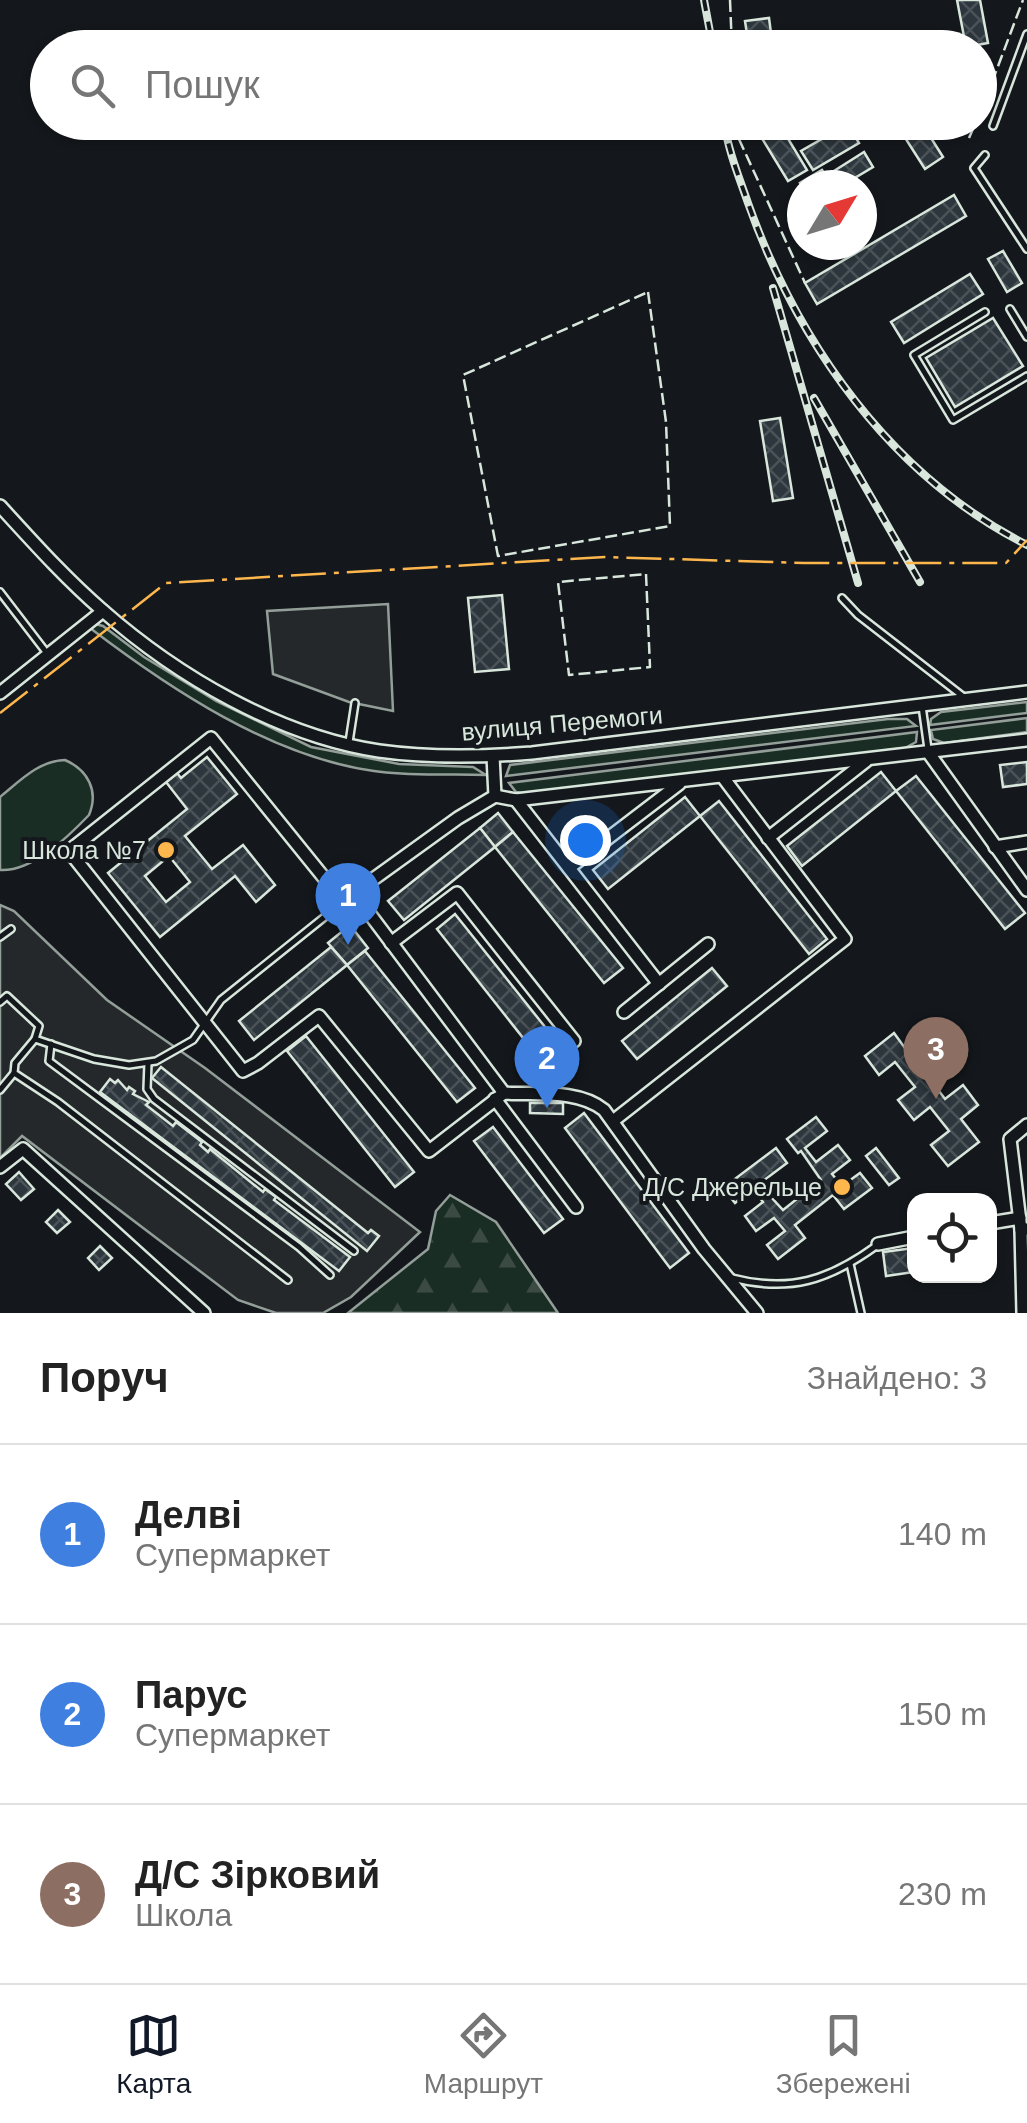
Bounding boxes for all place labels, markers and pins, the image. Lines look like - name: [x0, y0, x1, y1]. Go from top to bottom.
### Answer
- place label: Школа №7: [22, 836, 146, 864]
- marker: Школа №7: [155, 839, 177, 861]
- pin: 1: [316, 862, 380, 945]
- pin: 3: [904, 1016, 968, 1099]
- pin: 2: [514, 1026, 580, 1108]
- place label: Д/С Джерельце: [643, 1173, 822, 1201]
- marker: Д/С Джерельце: [831, 1176, 853, 1198]

